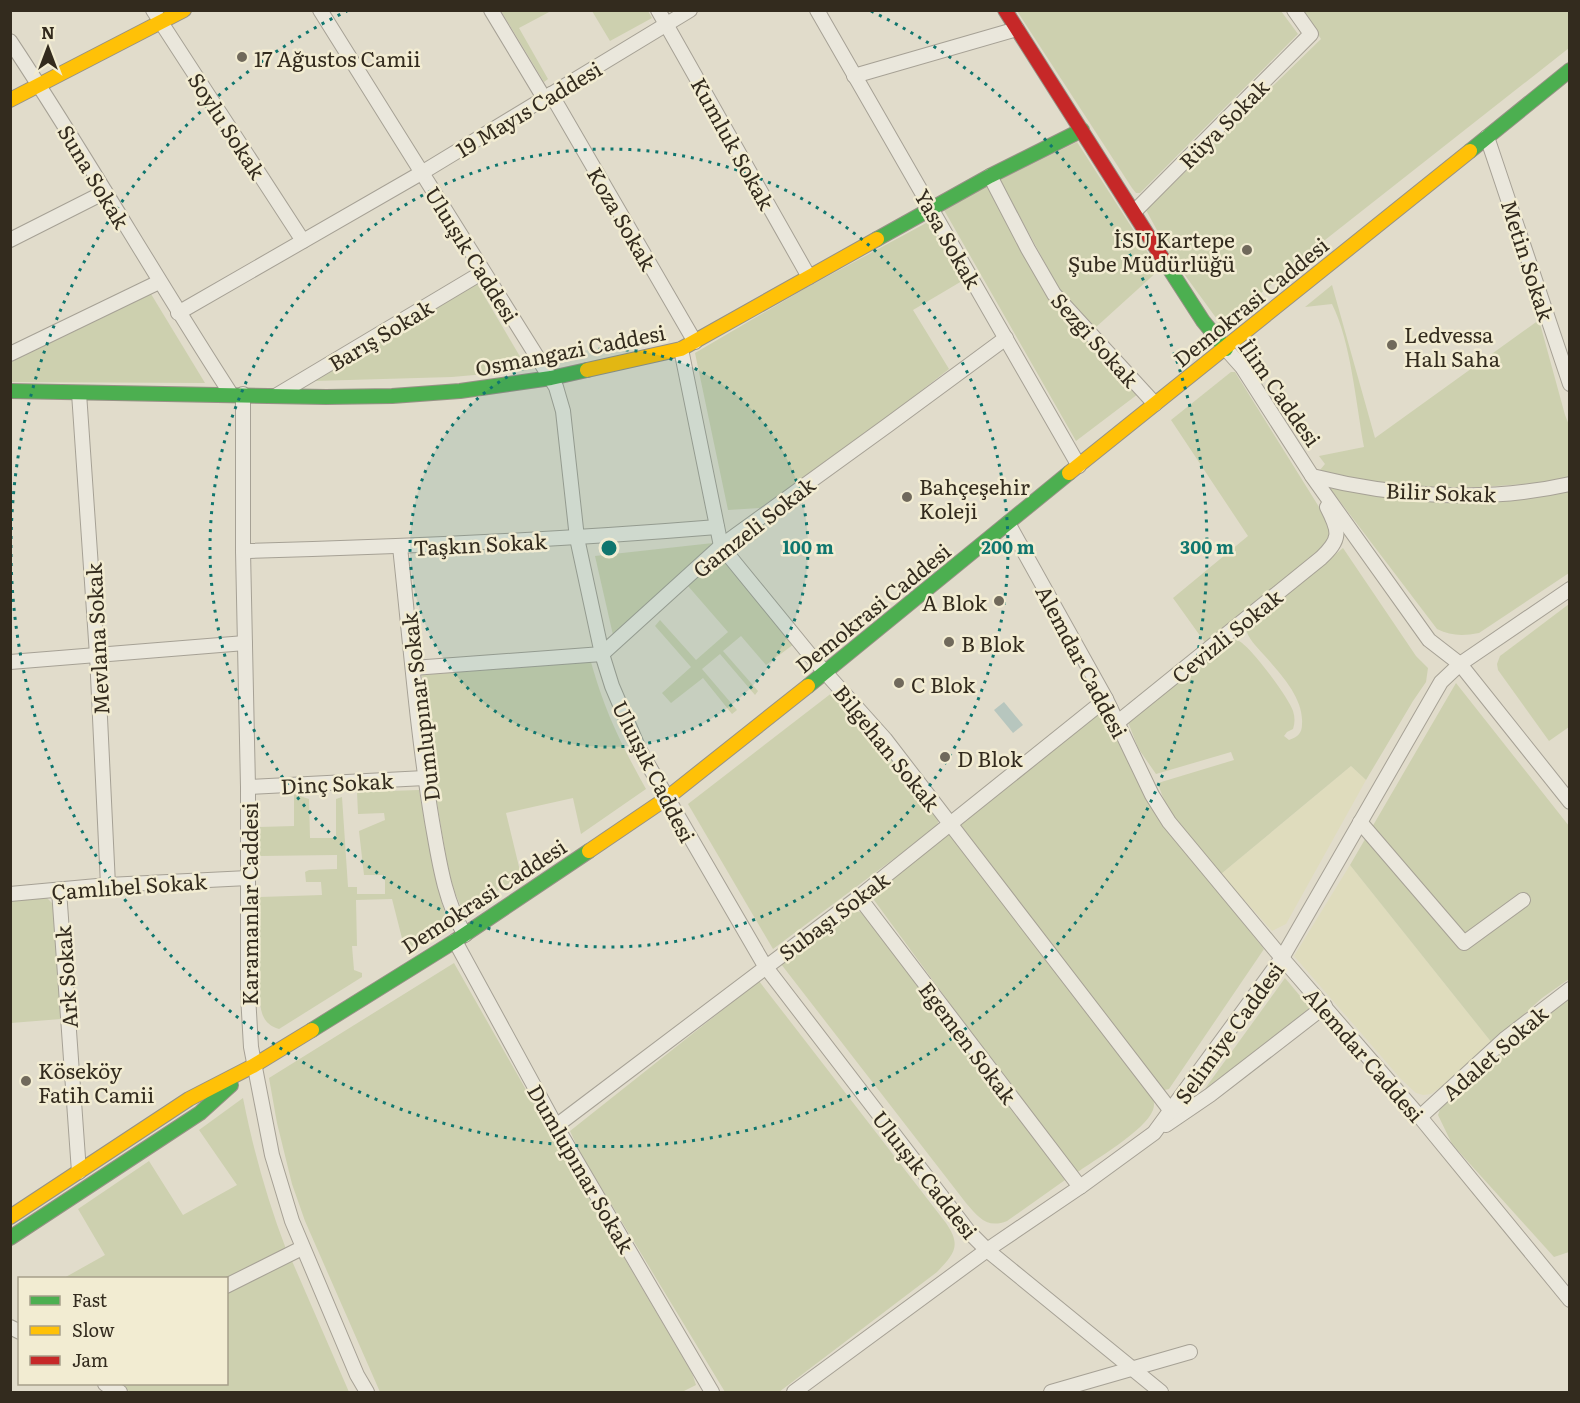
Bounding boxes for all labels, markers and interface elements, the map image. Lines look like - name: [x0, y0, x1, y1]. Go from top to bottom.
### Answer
- north arrow: [18, 18, 78, 78]
- text: N: [41, 20, 55, 44]
- place label: 17 Ağustos Camii: [254, 42, 421, 73]
- marker: 17 Ağustos Camii: [235, 50, 249, 64]
- street label: 19 Mayıs Caddesi: [449, 52, 607, 164]
- street label: Soylu Sokak: [182, 66, 274, 185]
- street label: Kumluk Sokak: [685, 71, 783, 215]
- street label: Rüya Sokak: [1171, 71, 1275, 175]
- street label: Suna Sokak: [52, 118, 138, 234]
- street label: Koza Sokak: [581, 161, 665, 276]
- street label: Uluışık Caddesi: [419, 180, 527, 328]
- street label: Yasa Sokak: [908, 182, 990, 294]
- street label: Metin Sokak: [1495, 195, 1563, 325]
- place label: İSU Kartepe Şube Müdürlüğü: [1068, 223, 1235, 278]
- street label: Demokrasi Caddesi: [1166, 229, 1334, 373]
- marker: İSU Kartepe Şube Müdürlüğü: [1240, 243, 1254, 257]
- street label: Sezgi Sokak: [1045, 285, 1147, 393]
- street label: Barış Sokak: [322, 290, 438, 377]
- street label: Osmangazi Caddesi: [472, 315, 668, 383]
- place label: Ledvessa Halı Saha: [1404, 318, 1501, 373]
- street label: İlim Caddesi: [1232, 332, 1330, 452]
- marker: Ledvessa Halı Saha: [1385, 338, 1399, 352]
- street label: Gamzeli Sokak: [685, 468, 821, 584]
- place label: Bahçeşehir Koleji: [919, 470, 1030, 525]
- street label: Bilir Sokak: [1385, 474, 1497, 508]
- marker: Bahçeşehir Koleji: [900, 490, 914, 504]
- street label: Taşkın Sokak: [412, 524, 548, 562]
- text: 100 m: [782, 533, 834, 560]
- text: 200 m: [981, 533, 1035, 560]
- text: 300 m: [1180, 533, 1234, 560]
- street label: Demokrasi Caddesi: [788, 535, 956, 679]
- centre of rings: [599, 538, 619, 558]
- street label: Mevlana Sokak: [77, 562, 115, 716]
- street label: Alemdar Caddesi: [1030, 579, 1136, 743]
- street label: Cevizli Sokak: [1164, 580, 1288, 689]
- place label: A Blok: [922, 586, 987, 617]
- marker: A Blok: [992, 594, 1006, 608]
- street label: Dumlupınar Sokak: [392, 611, 446, 803]
- place label: B Blok: [961, 627, 1025, 658]
- marker: B Blok: [942, 635, 956, 649]
- place label: C Blok: [911, 668, 976, 699]
- marker: C Blok: [892, 676, 906, 690]
- street label: Bilgehan Sokak: [827, 677, 949, 817]
- street label: Uluışık Caddesi: [606, 695, 704, 847]
- place label: D Blok: [957, 742, 1023, 773]
- marker: D Blok: [938, 750, 952, 764]
- street label: Dinç Sokak: [280, 764, 394, 800]
- street label: Karamanlar Caddesi: [233, 802, 264, 1006]
- street label: Demokrasi Caddesi: [394, 830, 572, 960]
- street label: Subaşı Sokak: [771, 863, 895, 967]
- street label: Çamlıbel Sokak: [50, 864, 208, 906]
- street label: Ark Sokak: [46, 924, 84, 1029]
- street label: Selimiye Caddesi: [1166, 955, 1290, 1109]
- street label: Egemen Sokak: [913, 974, 1025, 1110]
- street label: Alemdar Caddesi: [1298, 980, 1432, 1128]
- street label: Adalet Sokak: [1434, 997, 1554, 1107]
- place label: Köseköy Fatih Camii: [38, 1054, 154, 1109]
- marker: Köseköy Fatih Camii: [19, 1074, 33, 1088]
- street label: Dumlupınar Sokak: [521, 1078, 643, 1258]
- street label: Uluışık Caddesi: [866, 1103, 986, 1245]
- legend: [18, 1277, 228, 1385]
- text: Fast: [72, 1286, 108, 1313]
- text: Slow: [72, 1316, 115, 1343]
- text: Jam: [72, 1346, 108, 1373]

